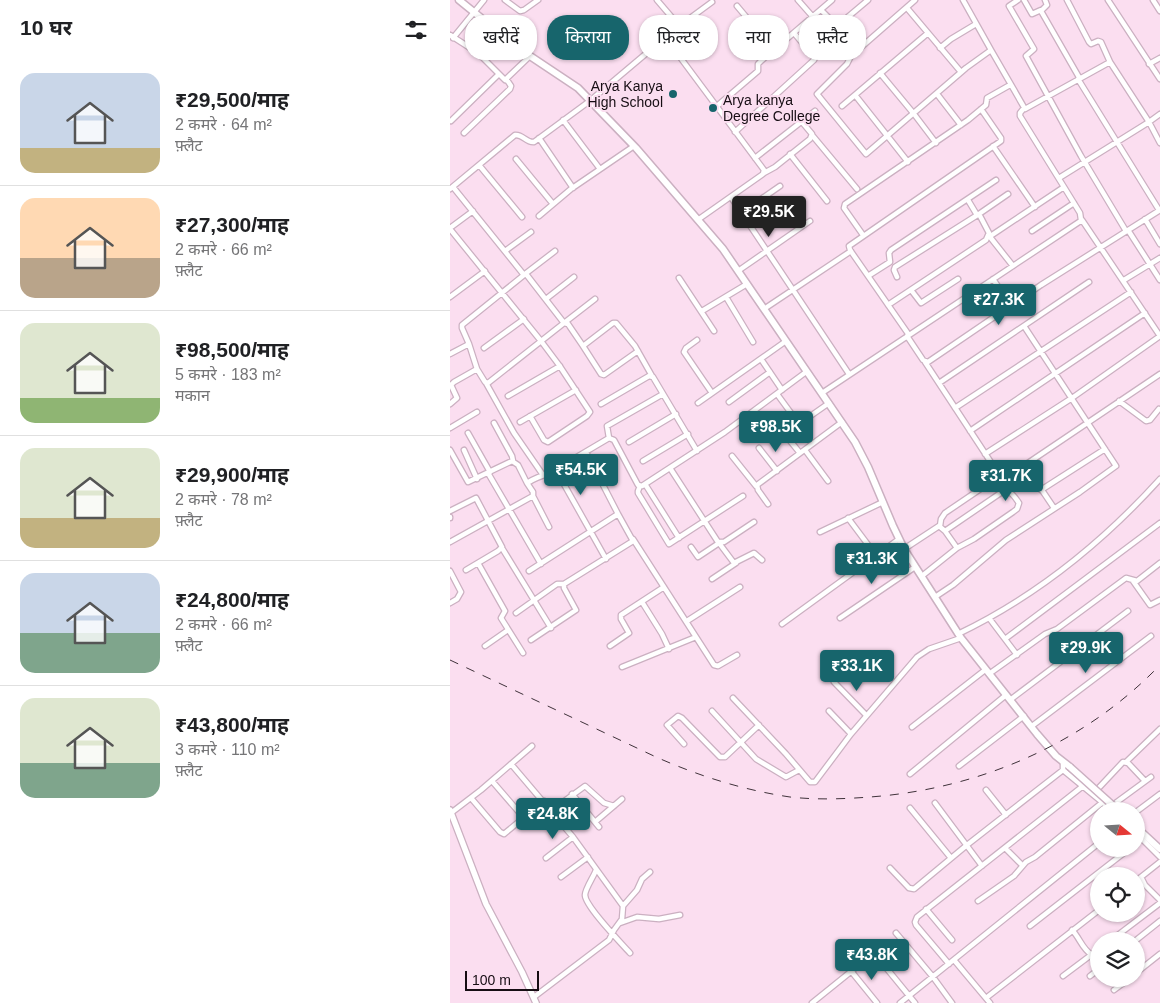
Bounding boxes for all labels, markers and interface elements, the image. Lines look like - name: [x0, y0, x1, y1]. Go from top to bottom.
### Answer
- chip: खरीदें: [465, 15, 537, 60]
- chip: किराया: [547, 15, 629, 60]
- chip: फ़िल्टर: [639, 15, 718, 60]
- chip: नया: [728, 15, 789, 60]
- chip: फ़्लैट: [799, 15, 866, 60]
- text: 10 घर: [20, 16, 72, 39]
- icon: filters: [402, 16, 430, 44]
- place label: Arya Kanya High School: [588, 78, 663, 110]
- text: ₹29,500/माह: [175, 88, 289, 111]
- marker: Arya Kanya High School: [667, 88, 679, 100]
- place label: Arya kanya Degree College: [723, 92, 820, 124]
- icon: home: [60, 93, 120, 153]
- marker: Arya kanya Degree College: [707, 102, 719, 114]
- text: 2 कमरे · 64 m²: [175, 116, 272, 133]
- text: फ़्लैट: [175, 137, 203, 154]
- pin: ₹29.5K: [728, 196, 810, 238]
- text: ₹29.5K: [743, 203, 795, 220]
- text: ₹27,300/माह: [175, 213, 289, 236]
- icon: home: [60, 218, 120, 278]
- text: 2 कमरे · 66 m²: [175, 241, 272, 258]
- text: फ़्लैट: [175, 262, 203, 279]
- pin: ₹27.3K: [958, 284, 1040, 326]
- text: ₹27.3K: [973, 291, 1025, 308]
- text: ₹98,500/माह: [175, 338, 289, 361]
- icon: home: [60, 343, 120, 403]
- text: 5 कमरे · 183 m²: [175, 366, 281, 383]
- text: मकान: [175, 387, 210, 404]
- pin: ₹98.5K: [735, 410, 817, 453]
- text: ₹98.5K: [750, 418, 802, 435]
- pin: ₹54.5K: [540, 454, 622, 496]
- pin: ₹31.7K: [965, 460, 1047, 502]
- text: ₹54.5K: [555, 461, 607, 478]
- text: ₹29,900/माह: [175, 463, 289, 486]
- text: ₹31.7K: [980, 467, 1032, 484]
- icon: home: [60, 468, 120, 528]
- text: 2 कमरे · 78 m²: [175, 491, 272, 508]
- text: फ़्लैट: [175, 512, 203, 529]
- pin: ₹31.3K: [831, 542, 913, 585]
- text: ₹31.3K: [846, 550, 898, 567]
- text: ₹24,800/माह: [175, 588, 289, 611]
- icon: home: [60, 593, 120, 653]
- text: 2 कमरे · 66 m²: [175, 616, 272, 633]
- pin: ₹29.9K: [1045, 632, 1127, 674]
- text: फ़्लैट: [175, 637, 203, 654]
- text: ₹29.9K: [1060, 639, 1112, 656]
- pin: ₹33.1K: [816, 650, 898, 692]
- text: ₹33.1K: [831, 657, 883, 674]
- text: ₹43,800/माह: [175, 713, 289, 736]
- icon: home: [60, 718, 120, 778]
- text: 3 कमरे · 110 m²: [175, 741, 280, 758]
- text: फ़्लैट: [175, 762, 203, 779]
- pin: ₹24.8K: [512, 798, 594, 840]
- north arrow: [1090, 802, 1145, 858]
- map controls: [1090, 802, 1145, 987]
- text: ₹24.8K: [527, 805, 579, 822]
- button: locate: [1090, 867, 1145, 922]
- button: layers: [1090, 932, 1145, 987]
- pin: ₹43.8K: [831, 938, 913, 981]
- text: ₹43.8K: [846, 946, 898, 963]
- scale bar: [465, 968, 539, 991]
- text: 100 m: [472, 972, 511, 988]

